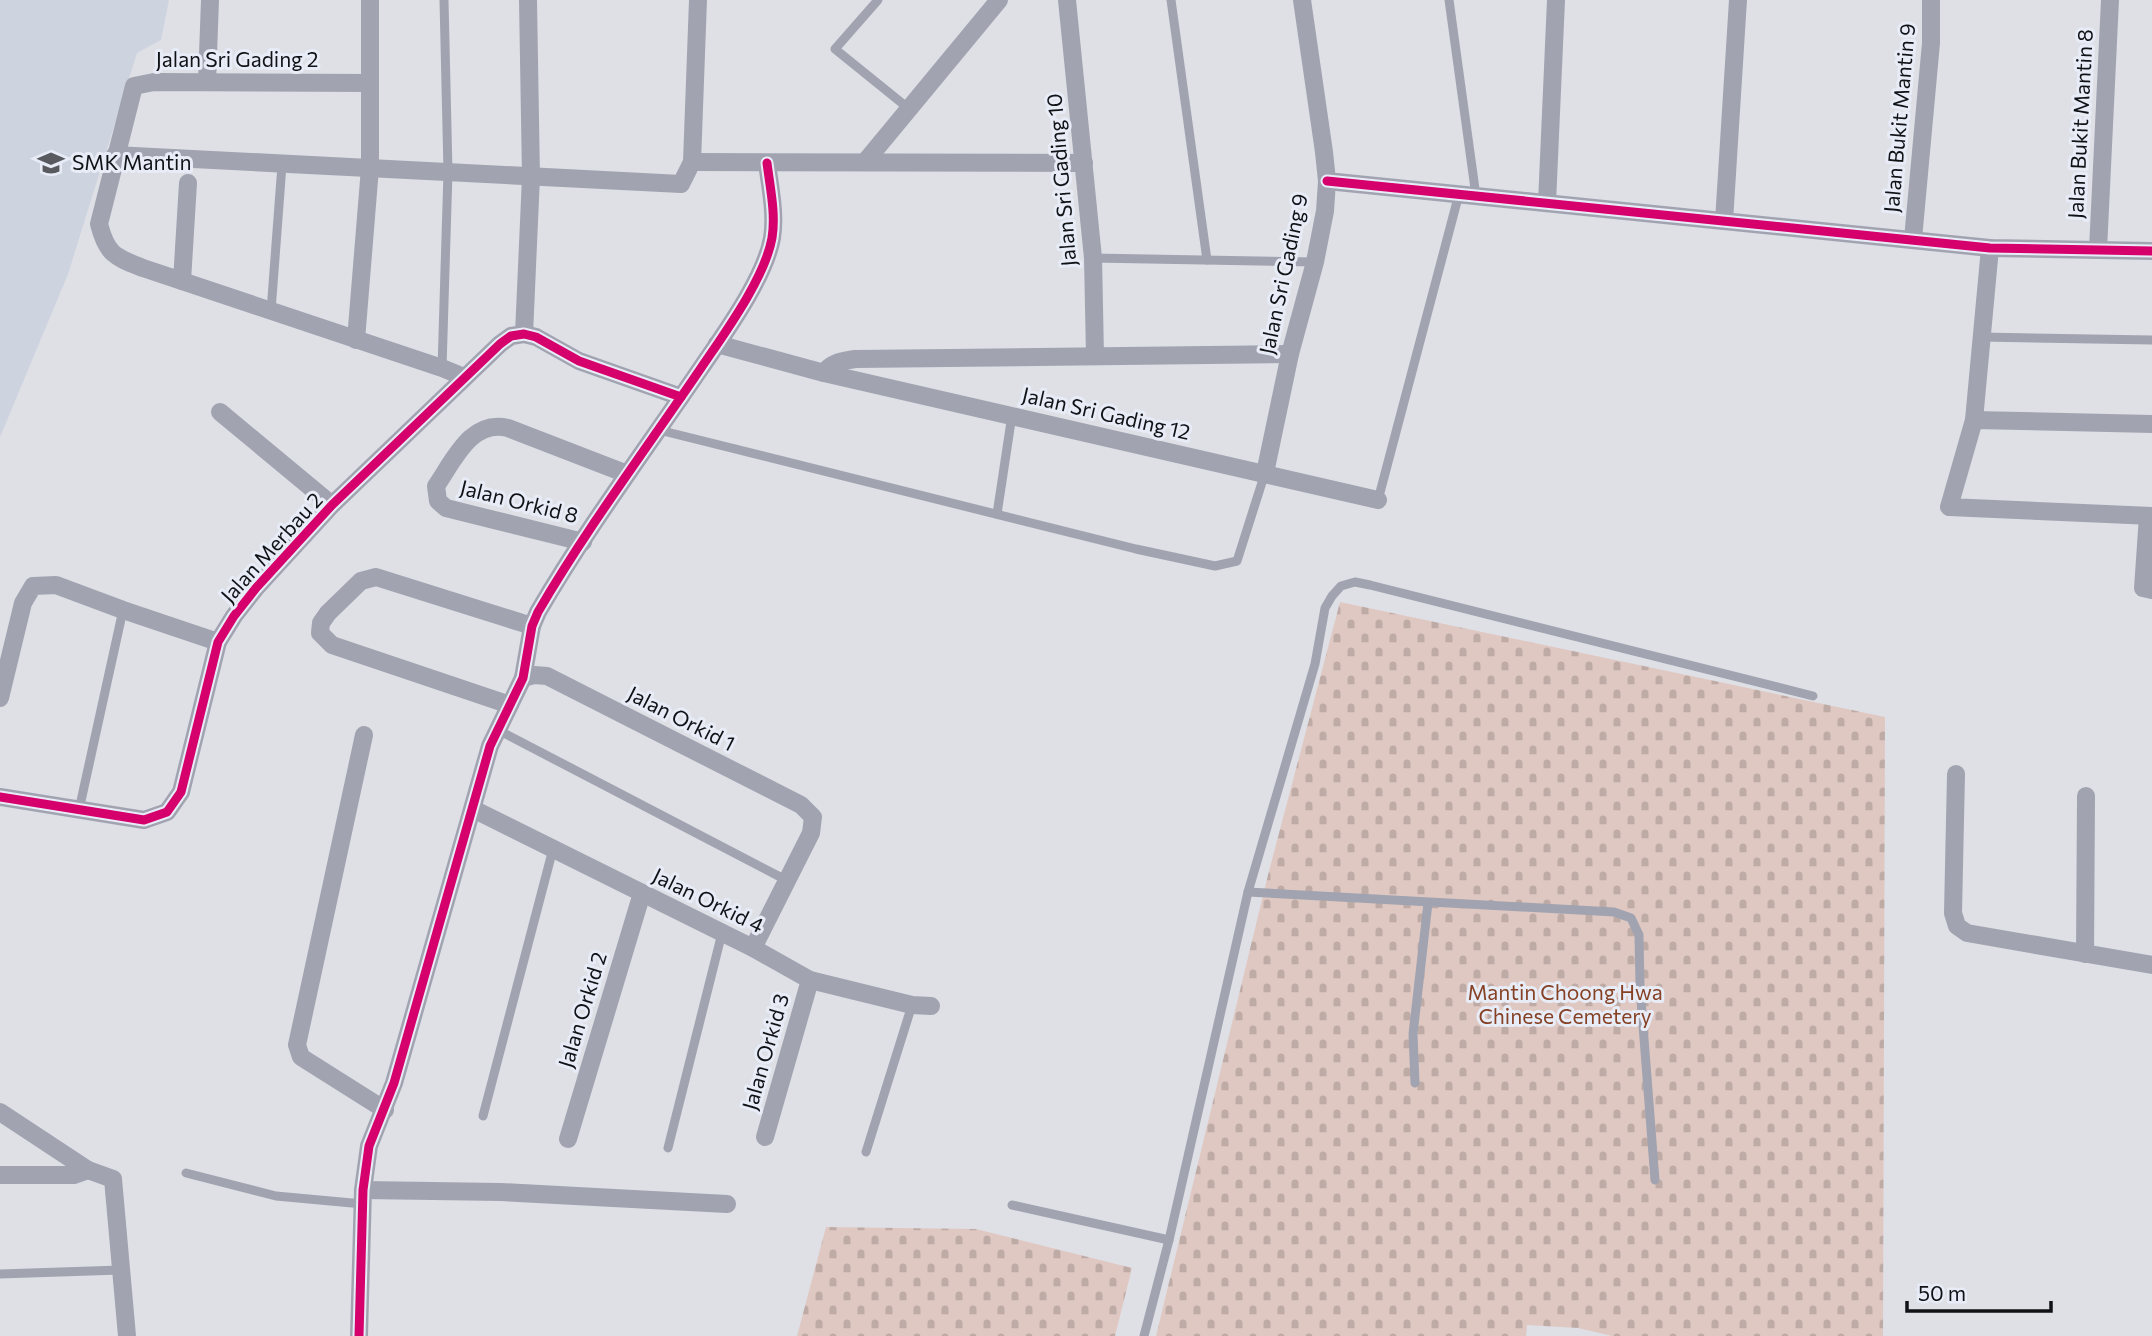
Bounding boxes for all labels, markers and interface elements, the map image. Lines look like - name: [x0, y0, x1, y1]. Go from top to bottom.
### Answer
- street label: Jalan Bukit Mantin 9: [1878, 22, 1919, 214]
- street label: Jalan Bukit Mantin 8: [2062, 28, 2097, 219]
- street label: Jalan Sri Gading 2: [156, 46, 318, 71]
- street label: Jalan Sri Gading 10: [1040, 93, 1081, 268]
- school or university icon: SMK Mantin: [36, 148, 66, 178]
- place label: SMK Mantin: [72, 149, 192, 174]
- street label: Jalan Sri Gading 9: [1253, 191, 1312, 356]
- street label: Jalan Sri Gading 12: [1020, 381, 1193, 444]
- street label: Jalan Orkid 8: [458, 474, 581, 527]
- street label: Jalan Merbau 2: [215, 487, 327, 607]
- street label: Jalan Orkid 1: [624, 680, 739, 755]
- street label: Jalan Orkid 4: [649, 862, 769, 937]
- street label: Jalan Orkid 2: [552, 949, 611, 1070]
- park label: Mantin Choong Hwa Chinese Cemetery: [1467, 979, 1663, 1028]
- street label: Jalan Orkid 3: [736, 991, 793, 1113]
- scale bar: [1907, 1270, 2050, 1314]
- text: 50 m: [1918, 1280, 1966, 1305]

